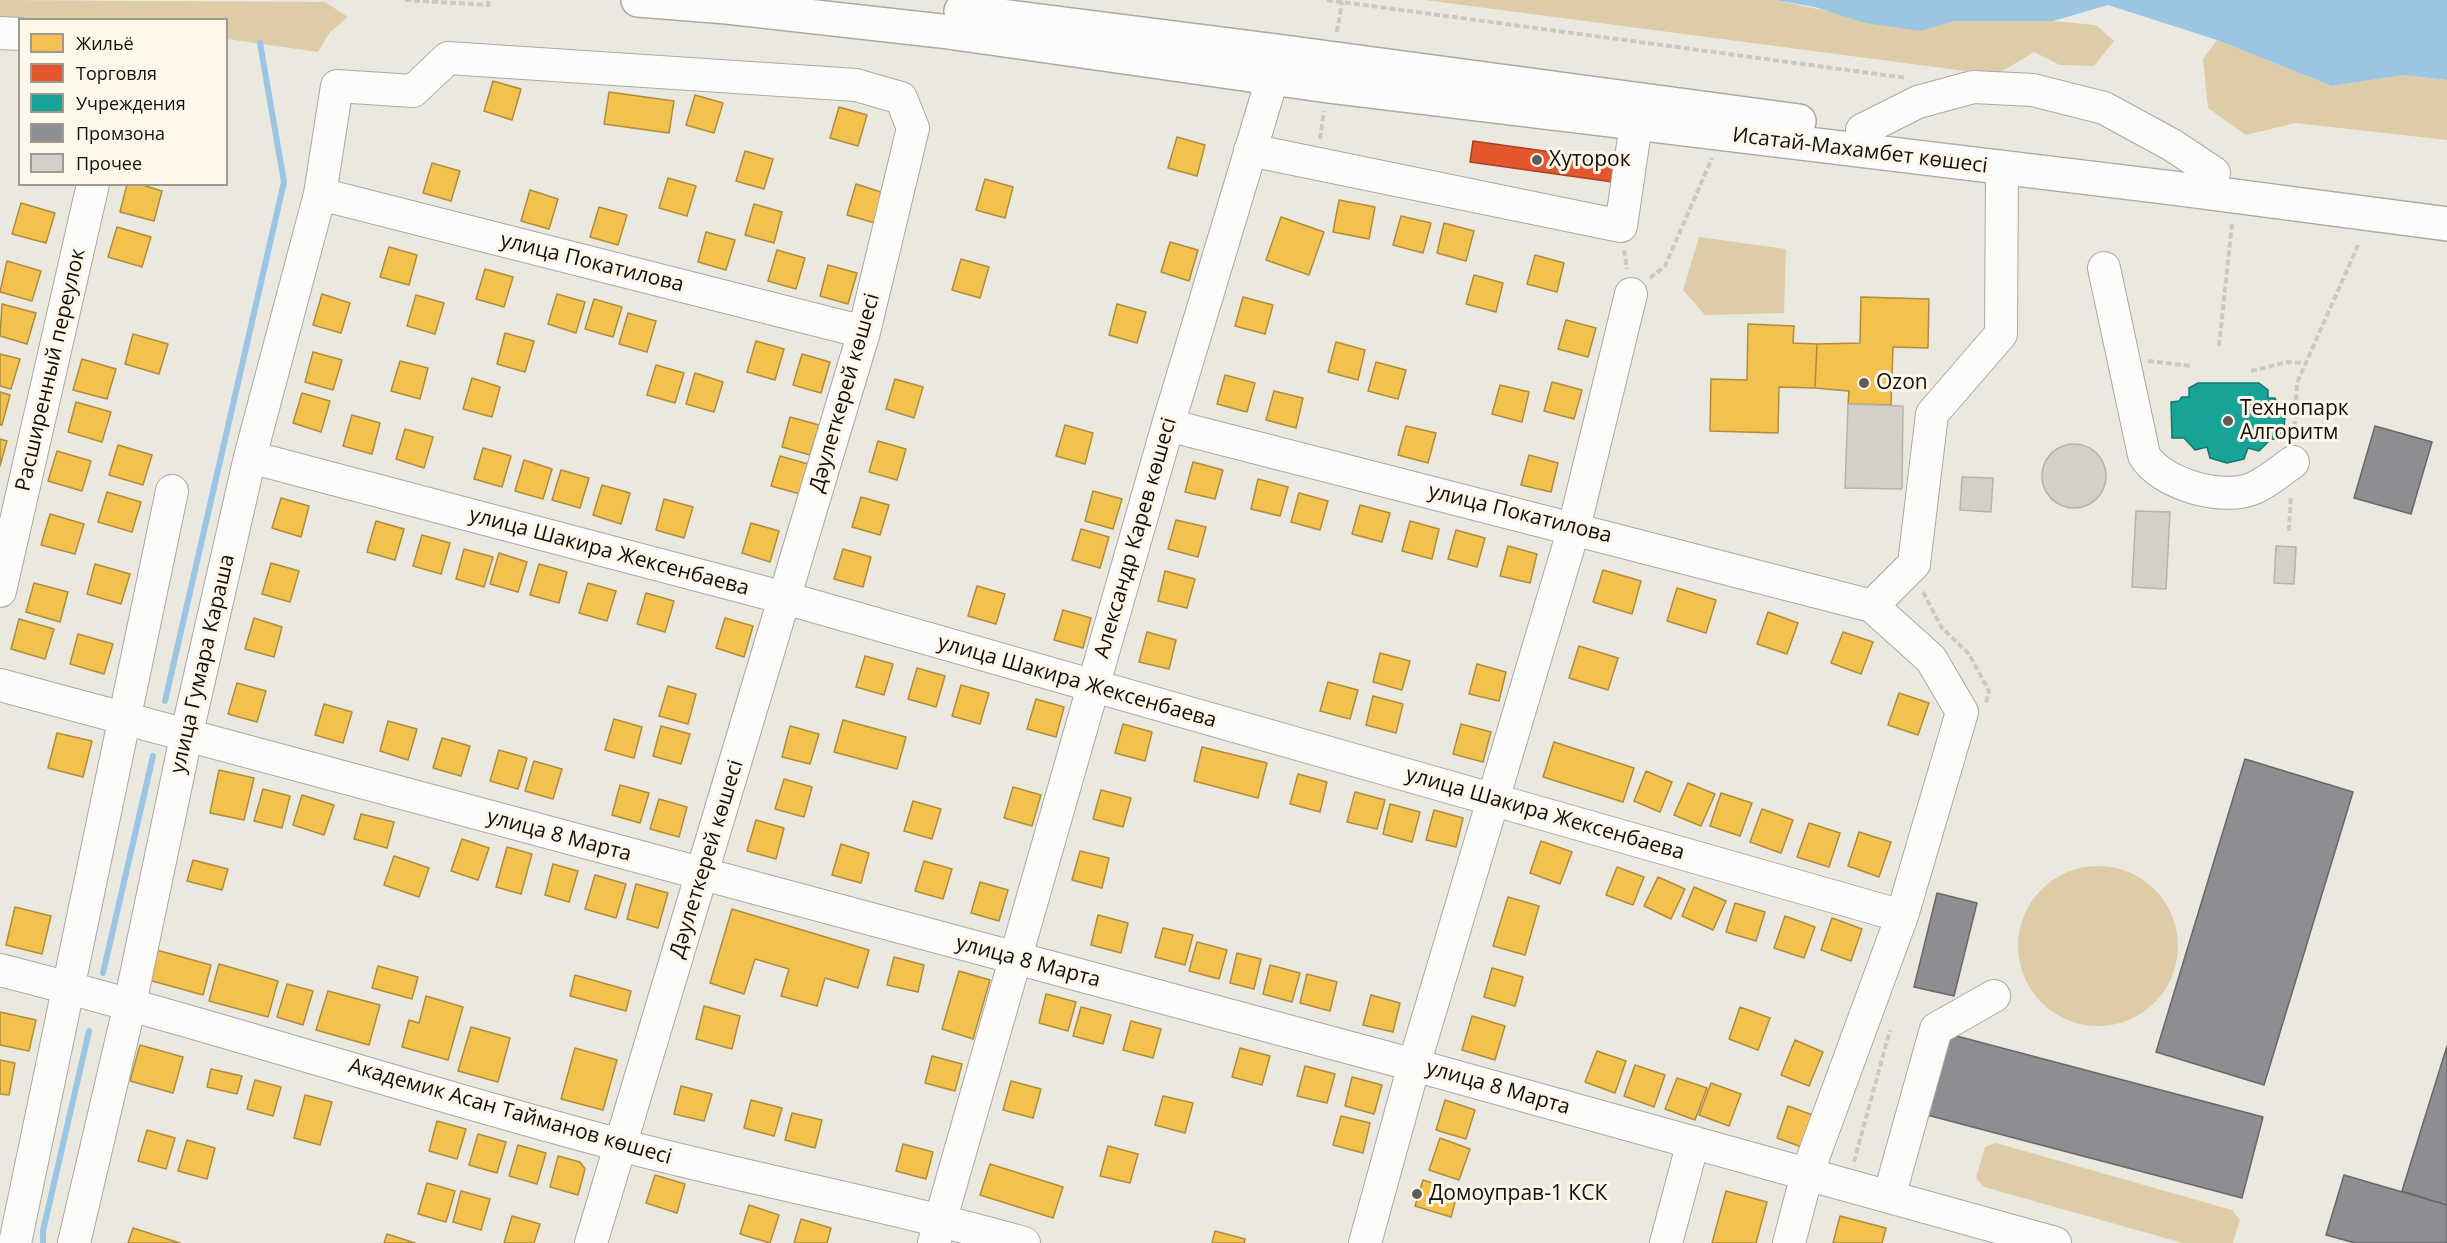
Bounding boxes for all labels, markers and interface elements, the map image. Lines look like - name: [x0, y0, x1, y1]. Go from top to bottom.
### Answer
- legend: [18, 18, 228, 186]
- text: Жильё: [76, 31, 134, 55]
- text: Торговля: [76, 61, 157, 85]
- text: Учреждения: [76, 91, 186, 115]
- text: Промзона: [76, 121, 165, 145]
- street label: Исатай-Махамбет көшесі: [1731, 123, 1989, 179]
- place label: Хуторок: [1549, 147, 1630, 173]
- text: Прочее: [76, 151, 142, 175]
- marker: Хуторок: [1530, 153, 1544, 167]
- street label: улица Покатилова: [498, 228, 686, 298]
- street label: Расширенный переулок: [11, 246, 91, 494]
- street label: Дәулеткерей көшесі: [805, 291, 885, 495]
- place label: Ozon: [1876, 370, 1928, 396]
- marker: Ozon: [1857, 376, 1871, 390]
- place label: Технопарк Алгоритм: [2240, 396, 2349, 446]
- marker: Технопарк Алгоритм: [2221, 414, 2235, 428]
- street label: Александр Карев көшесі: [1090, 415, 1182, 661]
- street label: улица Покатилова: [1426, 479, 1614, 549]
- street label: улица Шакира Жексенбаева: [466, 502, 752, 602]
- street label: улица Гумара Караша: [166, 552, 240, 776]
- street label: улица Шакира Жексенбаева: [935, 630, 1219, 734]
- street label: Дәулеткерей көшесі: [665, 757, 749, 961]
- street label: улица Шакира Жексенбаева: [1403, 762, 1687, 866]
- street label: улица 8 Марта: [484, 805, 634, 867]
- street label: улица 8 Марта: [953, 931, 1103, 993]
- street label: Академик Асан Тайманов көшесі: [346, 1054, 674, 1170]
- street label: улица 8 Марта: [1423, 1055, 1573, 1121]
- place label: Домоуправ-1 КСК: [1429, 1181, 1607, 1207]
- marker: Домоуправ-1 КСК: [1410, 1187, 1424, 1201]

